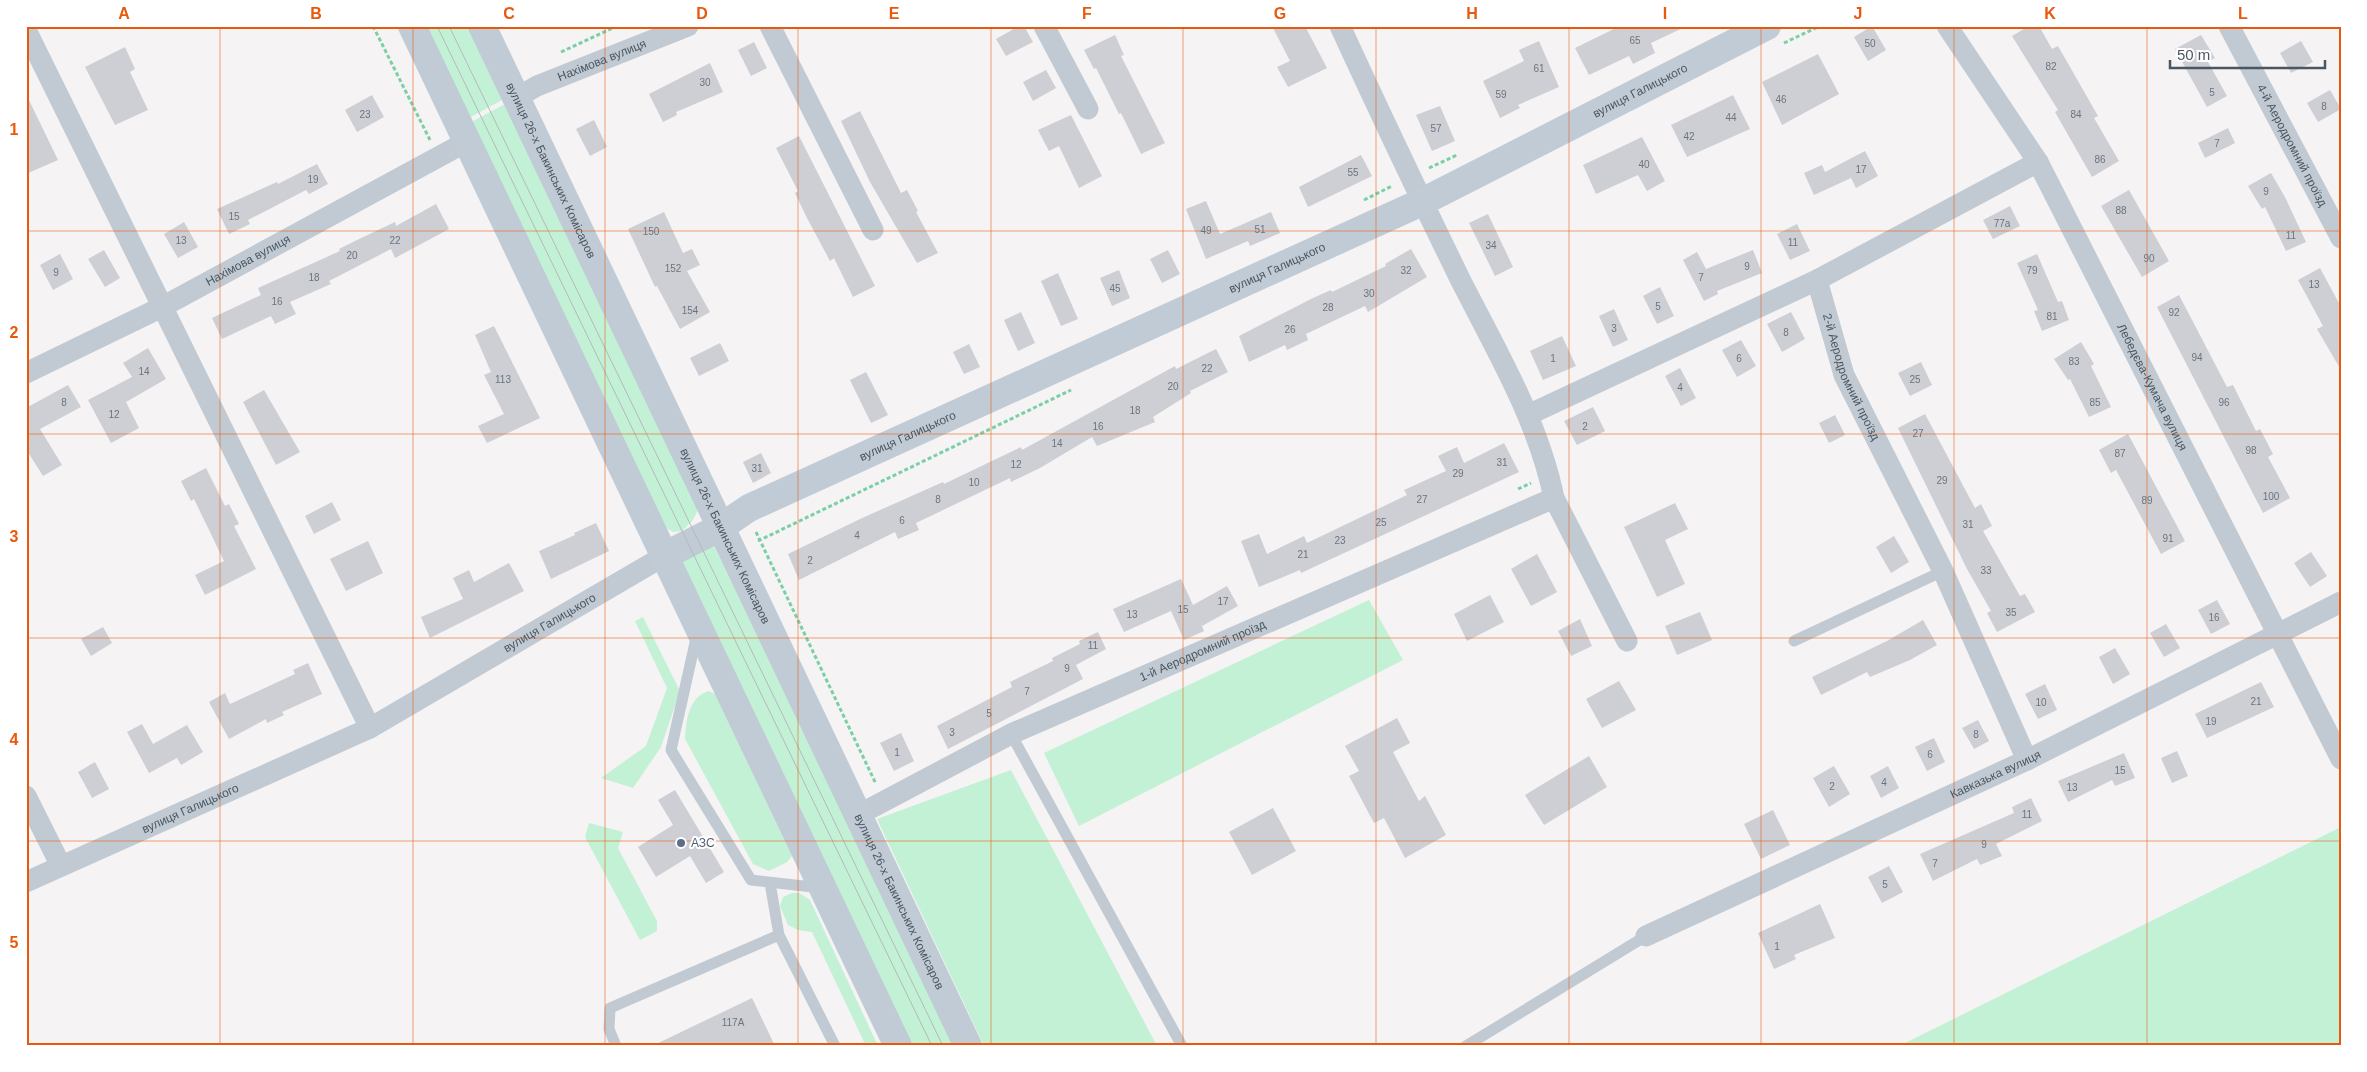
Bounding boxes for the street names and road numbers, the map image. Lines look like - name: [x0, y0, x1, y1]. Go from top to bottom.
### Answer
- street label: Нахімова вулиця: [556, 36, 648, 84]
- street label: вулиця Галицького: [1590, 61, 1690, 121]
- street label: вулиця 26-х Бакинських Комісаров: [503, 80, 599, 260]
- street label: 4-й Аеродромний проїзд: [2254, 82, 2330, 209]
- street label: Нахімова вулиця: [203, 232, 293, 289]
- street label: вулиця Галицького: [1227, 240, 1328, 296]
- street label: 2-й Аеродромний проїзд: [1820, 312, 1883, 443]
- street label: Лебедєва-Кумача вулиця: [2114, 321, 2190, 453]
- street label: вулиця Галицького: [857, 408, 958, 464]
- street label: вулиця 26-х Бакинських Комісаров: [677, 446, 773, 626]
- street label: вулиця Галицького: [501, 590, 599, 655]
- street label: 1-й Аеродромний проїзд: [1137, 617, 1268, 684]
- street label: Кавказька вулиця: [1948, 747, 2043, 802]
- street label: вулиця Галицького: [140, 781, 241, 836]
- street label: вулиця 26-х Бакинських Комісаров: [851, 812, 947, 992]

